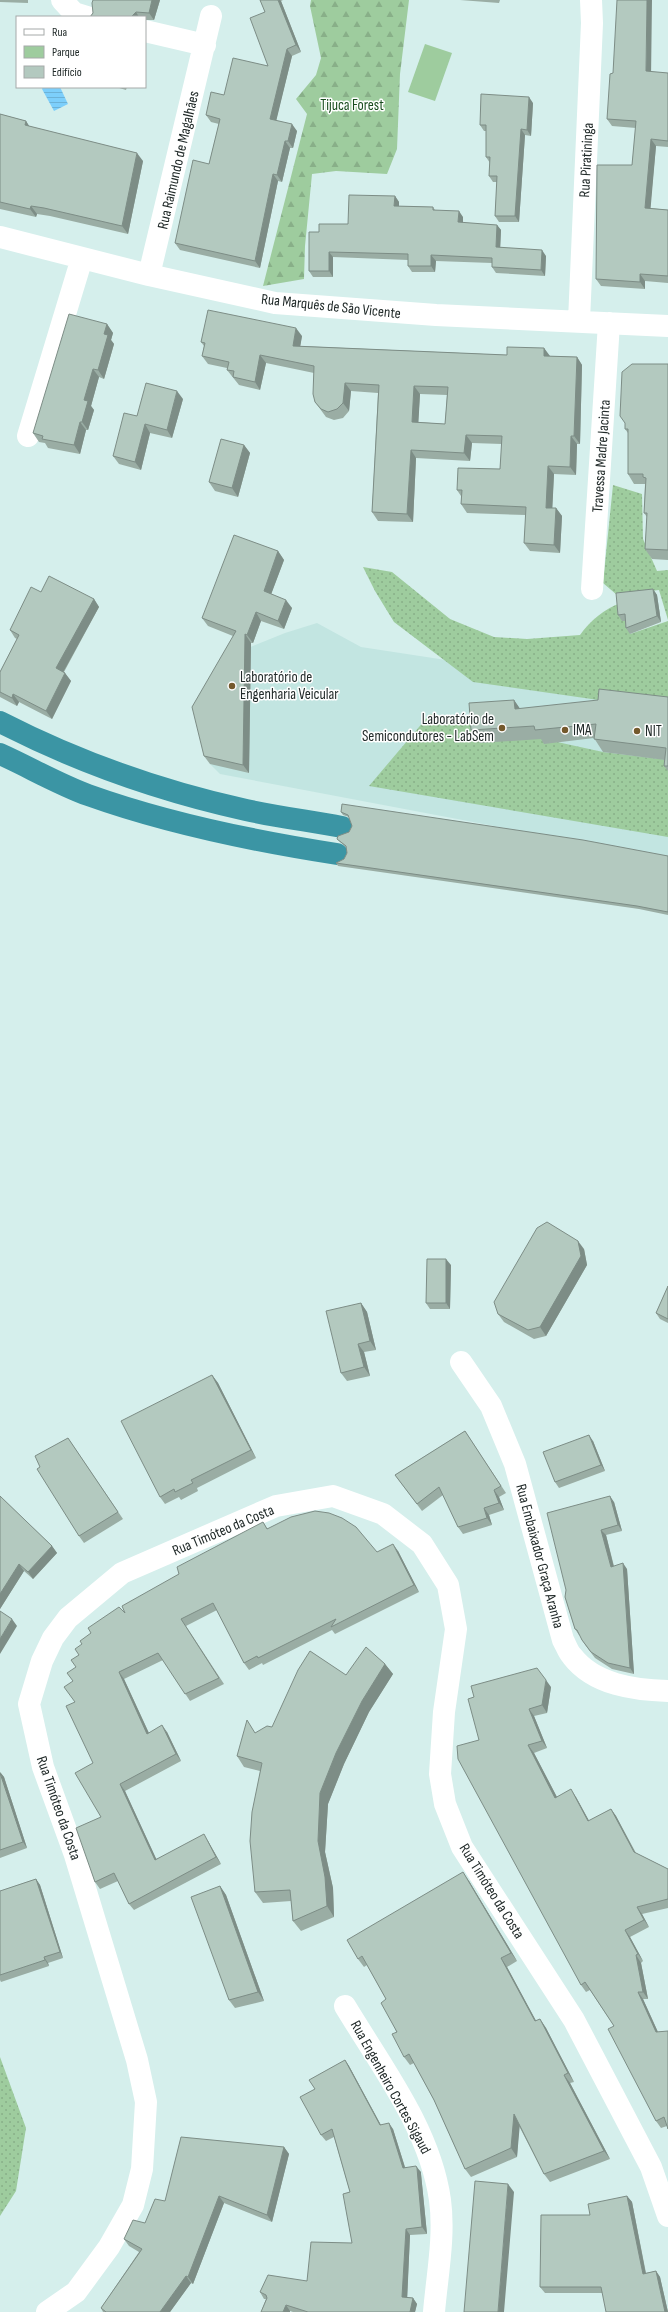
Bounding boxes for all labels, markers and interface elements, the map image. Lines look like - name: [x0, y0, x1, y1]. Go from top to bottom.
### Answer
- legend: [16, 16, 146, 88]
- text: Rua: [52, 25, 68, 40]
- text: Parque: [52, 45, 80, 60]
- text: Edifício: [52, 65, 82, 80]
- street label: Rua Raimundo de Magalhães: [153, 89, 204, 231]
- park label: Tijuca Forest: [320, 96, 384, 115]
- street label: Rua Piratininga: [575, 122, 598, 198]
- street label: Rua Marquês de São Vicente: [260, 290, 402, 323]
- street label: Travessa Madre Jacinta: [588, 399, 615, 513]
- place label: Laboratório de Engenharia Veicular: [240, 668, 339, 704]
- marker: Laboratório de Engenharia Veicular: [227, 681, 237, 691]
- place label: Laboratório de Semicondutores - LabSem: [362, 710, 494, 746]
- place label: IMA: [573, 721, 592, 740]
- place label: NIT: [645, 722, 662, 741]
- marker: Laboratório de Semicondutores - LabSem: [497, 723, 507, 733]
- marker: IMA: [560, 725, 570, 735]
- marker: NIT: [632, 726, 642, 736]
- street label: Rua Embaixador Graça Aranha: [511, 1482, 568, 1631]
- street label: Rua Timóteo da Costa: [169, 1500, 277, 1560]
- street label: Rua Timóteo da Costa: [32, 1754, 85, 1863]
- street label: Rua Timóteo da Costa: [455, 1840, 529, 1943]
- street label: Rua Engenheiro Cortes Sigaud: [346, 2017, 435, 2157]

